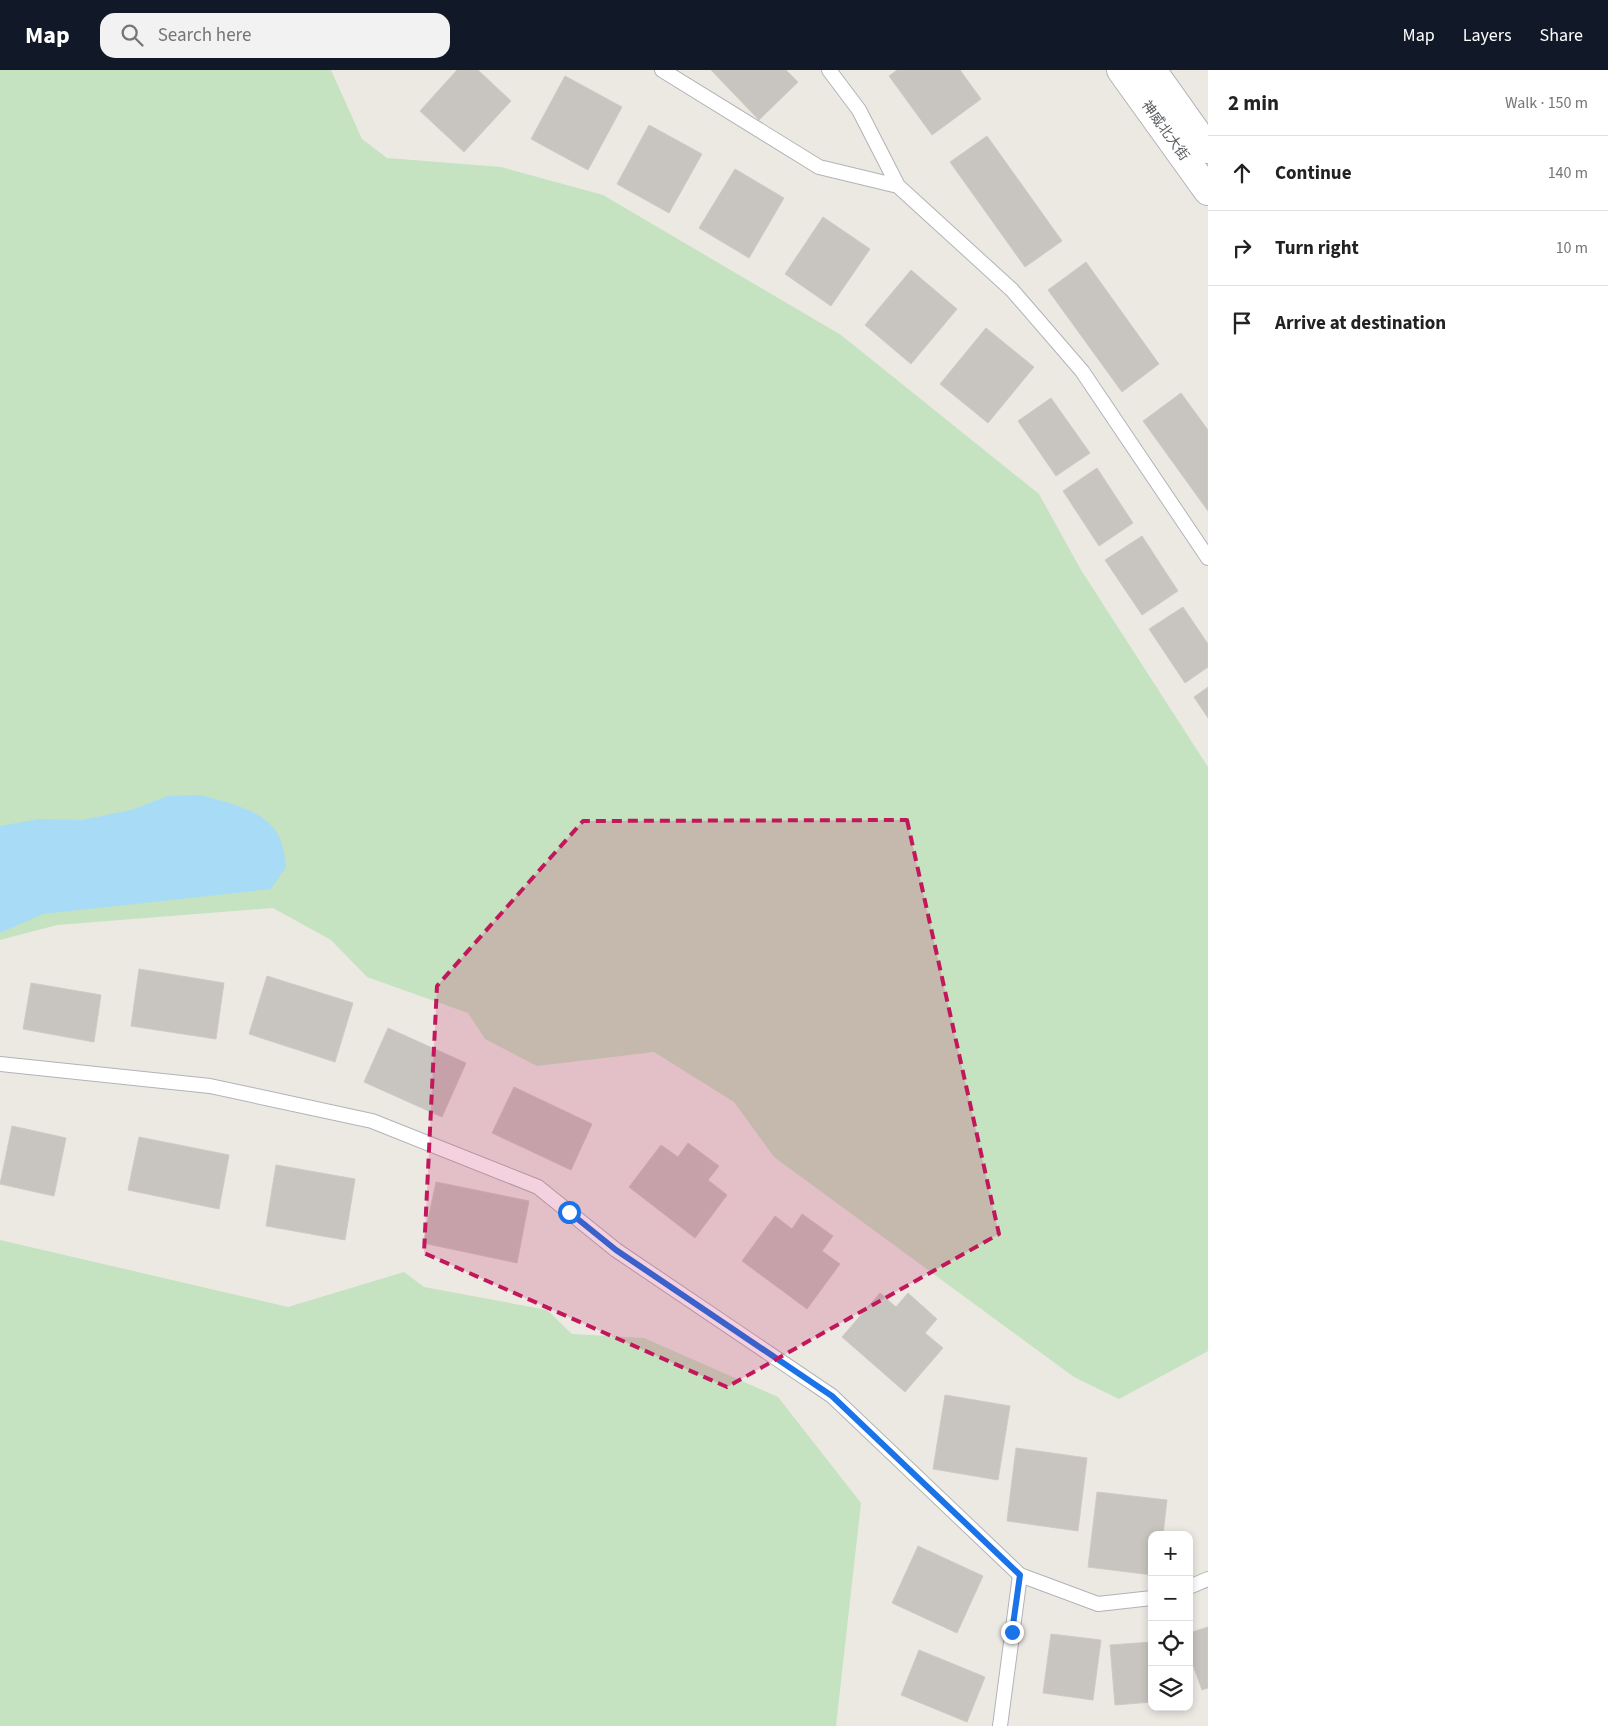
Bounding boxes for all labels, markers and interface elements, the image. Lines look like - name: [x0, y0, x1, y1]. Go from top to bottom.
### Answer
- search box: [100, 13, 450, 58]
- text: Map: [25, 18, 70, 53]
- icon: search: [118, 21, 146, 49]
- text: Search here: [158, 22, 251, 49]
- text: Map: [1403, 23, 1435, 48]
- text: Layers: [1463, 23, 1512, 48]
- text: Share: [1540, 23, 1583, 48]
- text: 2 min: [1228, 88, 1279, 118]
- text: Walk · 150 m: [1505, 92, 1588, 114]
- street label: 神威北大街: [1136, 97, 1194, 165]
- icon: ahead: [1228, 159, 1256, 187]
- text: Continue: [1275, 160, 1352, 187]
- text: 140 m: [1548, 162, 1588, 184]
- icon: right: [1228, 234, 1256, 262]
- text: Turn right: [1275, 235, 1359, 262]
- text: 10 m: [1556, 237, 1588, 259]
- icon: arrive: [1228, 309, 1256, 337]
- text: Arrive at destination: [1275, 310, 1446, 337]
- route start: [558, 1201, 581, 1224]
- map controls: [1148, 1531, 1193, 1711]
- button: +: [1148, 1531, 1193, 1576]
- button: −: [1148, 1576, 1193, 1621]
- route end: [1001, 1621, 1024, 1644]
- button: locate: [1148, 1621, 1193, 1666]
- button: layers: [1148, 1666, 1193, 1711]

